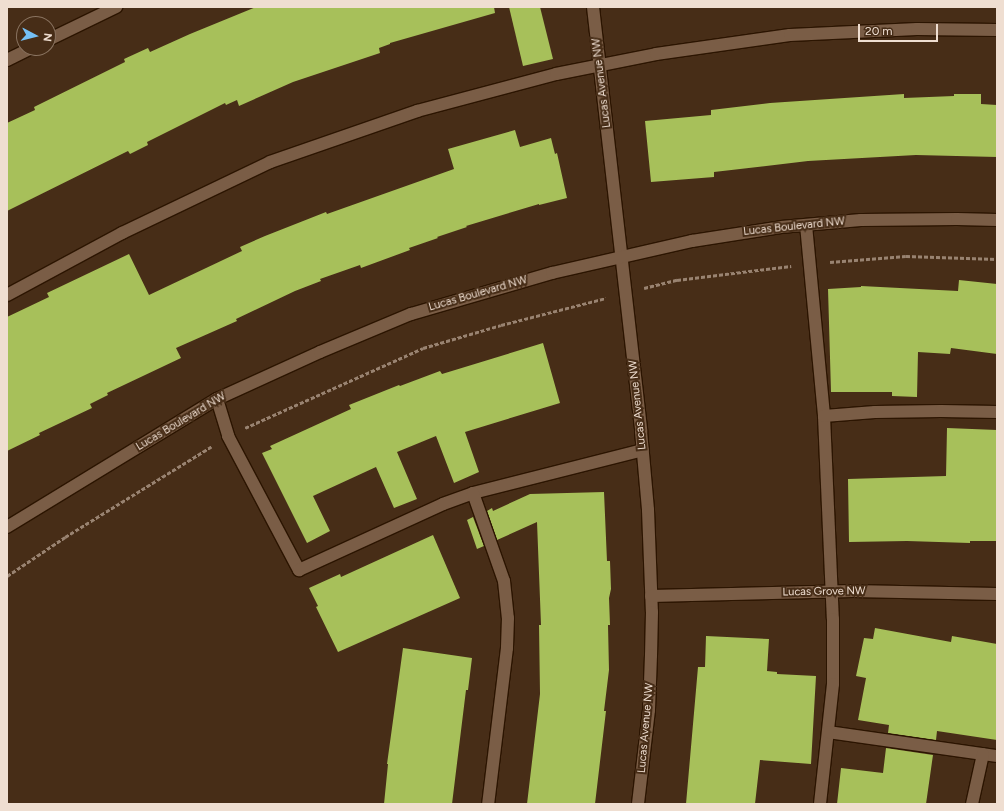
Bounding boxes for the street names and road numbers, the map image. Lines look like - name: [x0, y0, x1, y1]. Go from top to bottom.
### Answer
- street label: Lucas Avenue NW: [590, 37, 614, 129]
- street label: Lucas Boulevard NW: [743, 215, 845, 239]
- street label: Lucas Boulevard NW: [427, 274, 529, 314]
- street label: Lucas Avenue NW: [627, 359, 649, 451]
- street label: Lucas Boulevard NW: [134, 390, 228, 454]
- street label: Lucas Grove NW: [782, 585, 866, 599]
- street label: Lucas Avenue NW: [635, 682, 657, 774]

